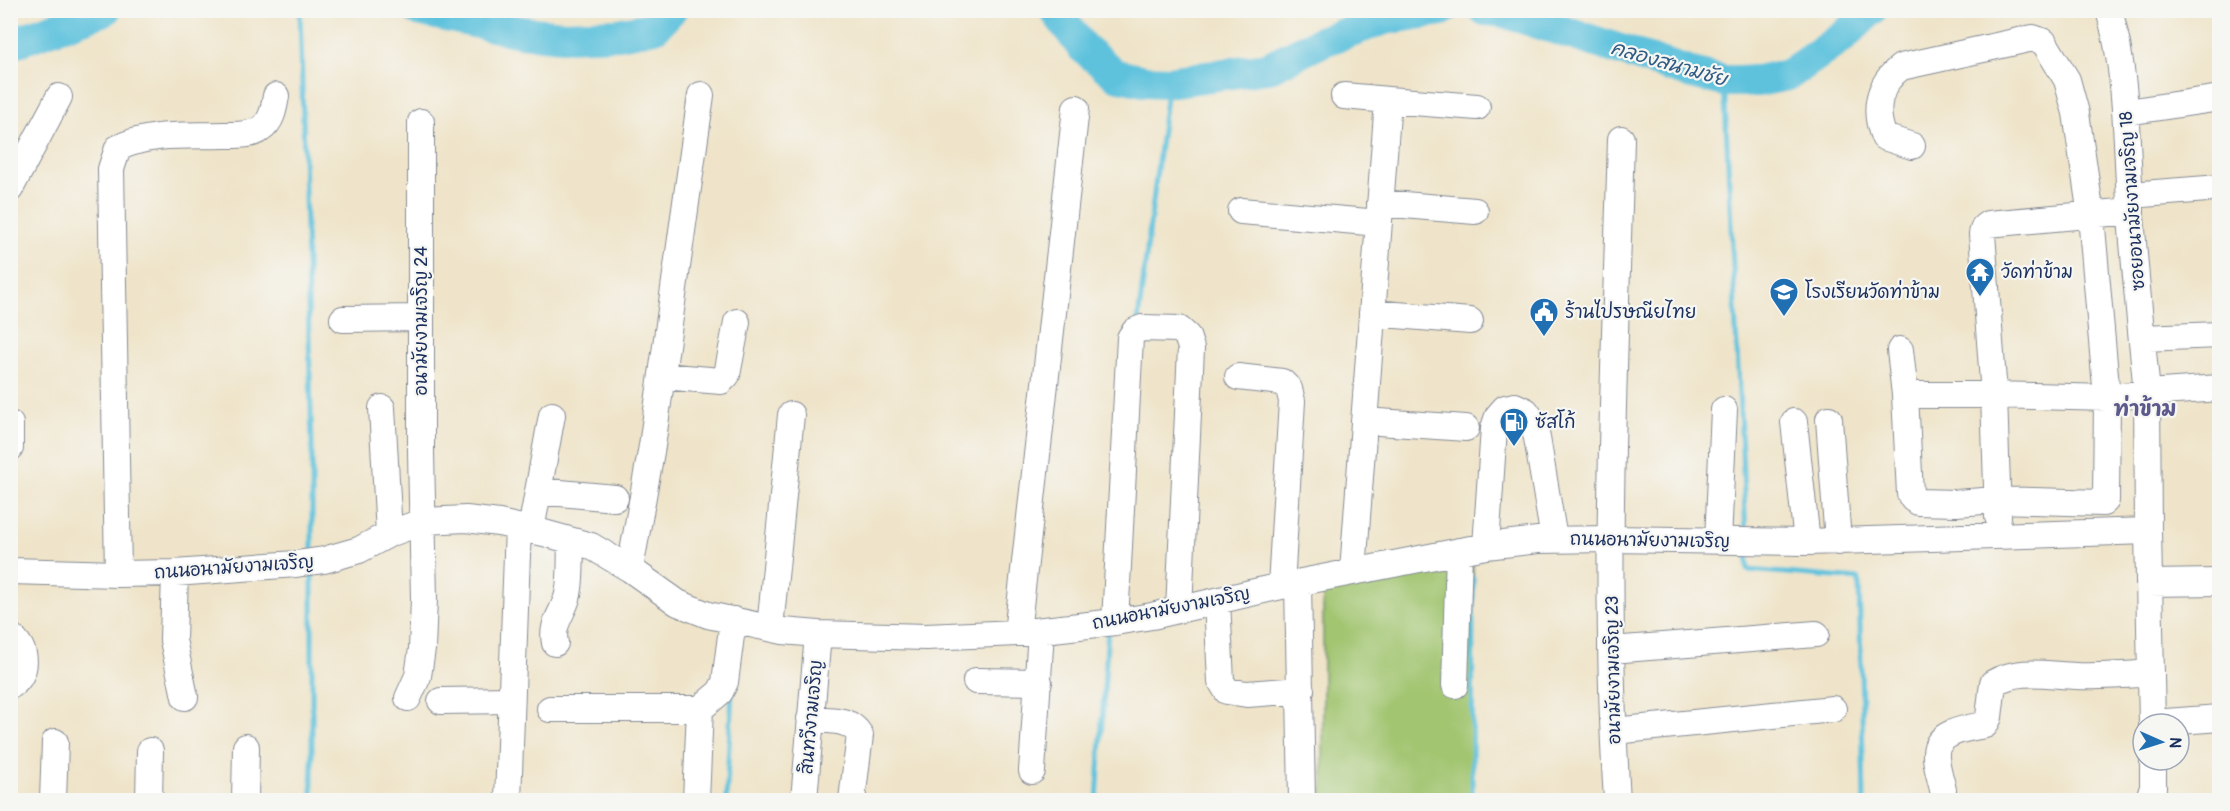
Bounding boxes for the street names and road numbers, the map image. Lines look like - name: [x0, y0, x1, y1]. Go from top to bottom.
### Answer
- street label: ซอยอนามัยงามเจริญ 18: [2115, 111, 2150, 291]
- street label: อนามัยงามเจริญ 24: [410, 246, 433, 396]
- street label: ถนนอนามัยงามเจริญ: [1570, 528, 1730, 553]
- street label: ถนนอนามัยงามเจริญ: [153, 550, 315, 585]
- street label: ถนนอนามัยงามเจริญ: [1090, 582, 1252, 635]
- street label: อนามัยงามเจริญ 23: [1601, 595, 1626, 745]
- street label: สินทวีงามเจริญ: [794, 659, 828, 775]

